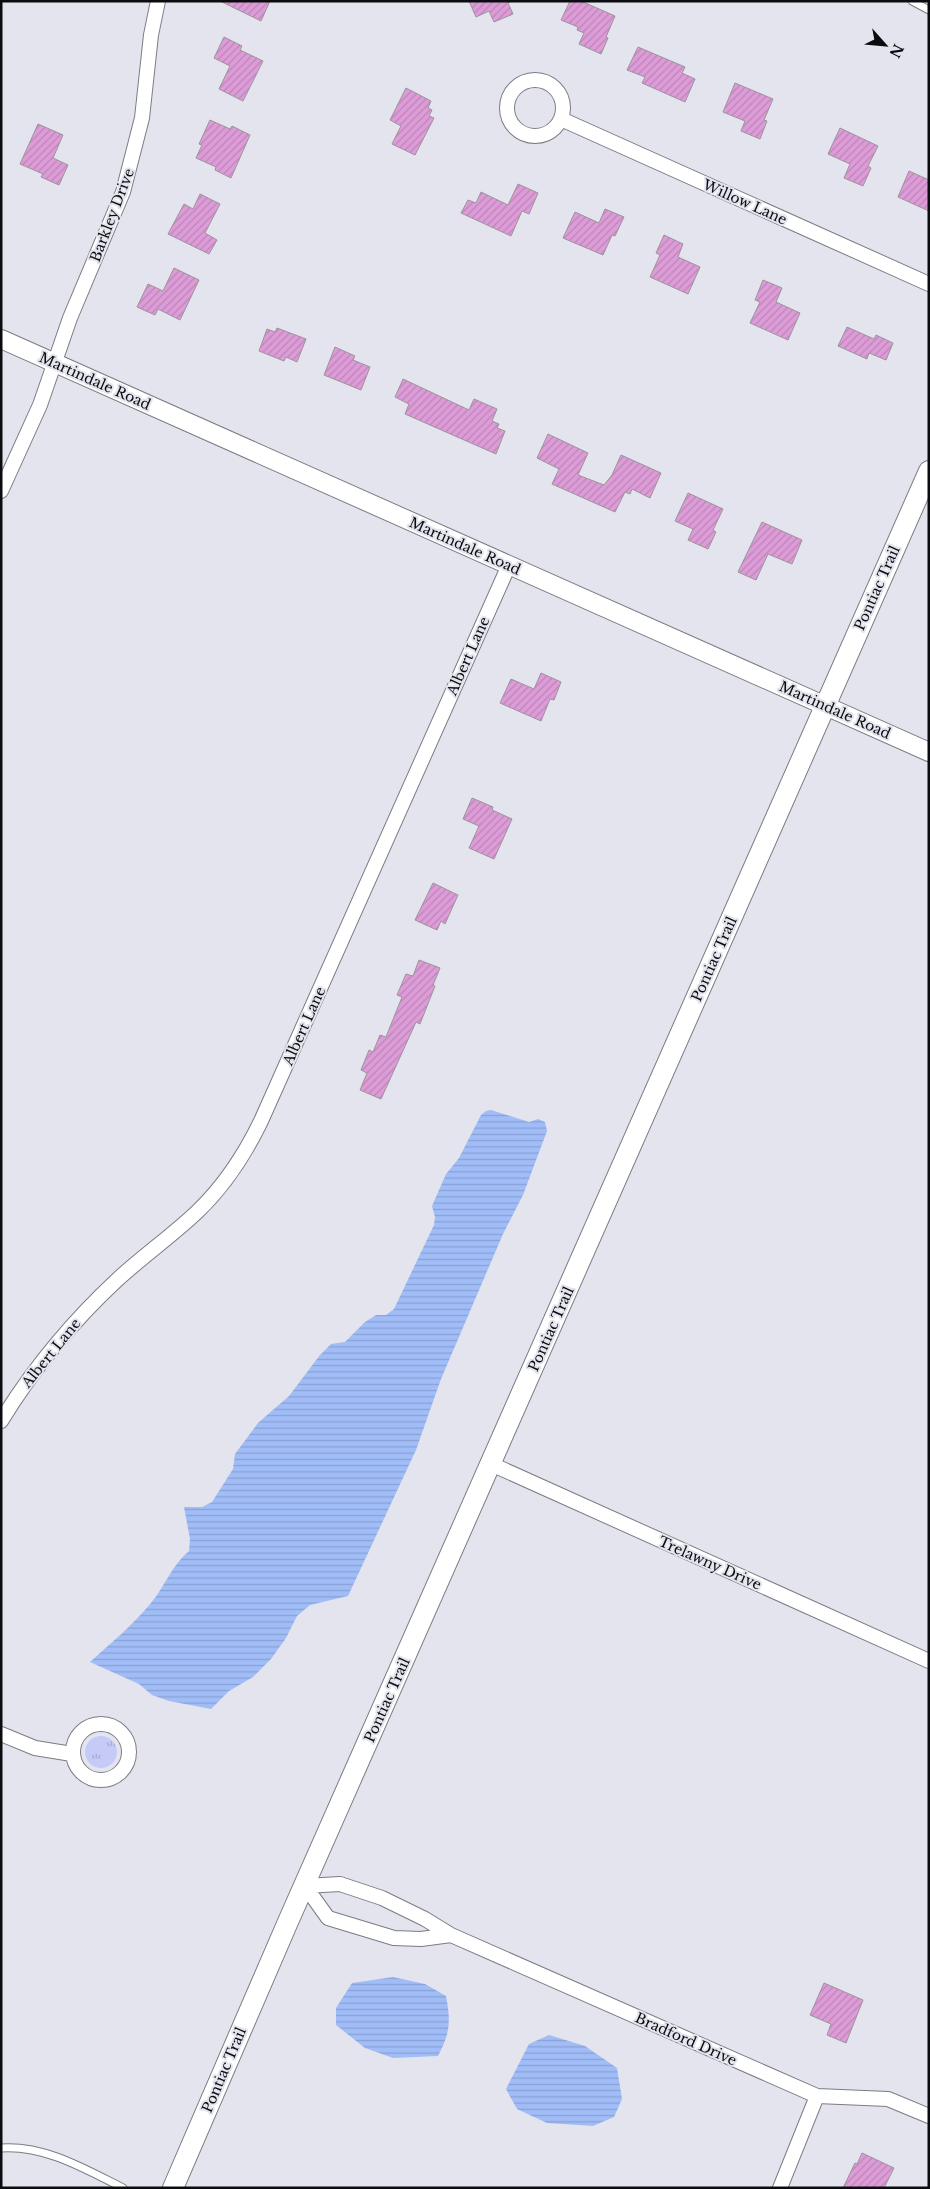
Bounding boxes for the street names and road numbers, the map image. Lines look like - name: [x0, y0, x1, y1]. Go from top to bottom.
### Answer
- street label: Barkley Drive: [86, 166, 138, 264]
- street label: Willow Lane: [699, 175, 790, 229]
- street label: Martindale Road: [36, 348, 154, 414]
- street label: Martindale Road: [406, 513, 524, 579]
- street label: Pontiac Trail: [850, 542, 904, 633]
- street label: Albert Lane: [442, 614, 493, 699]
- street label: Martindale Road: [776, 677, 894, 743]
- street label: Pontiac Trail: [687, 913, 741, 1004]
- street label: Albert Lane: [278, 984, 329, 1069]
- street label: Pontiac Trail: [524, 1283, 578, 1374]
- street label: Albert Lane: [17, 1315, 84, 1392]
- street label: Trelawny Drive: [656, 1532, 764, 1594]
- street label: Pontiac Trail: [360, 1654, 414, 1745]
- street label: Bradford Drive: [632, 2009, 740, 2069]
- street label: Pontiac Trail: [198, 2024, 250, 2115]

